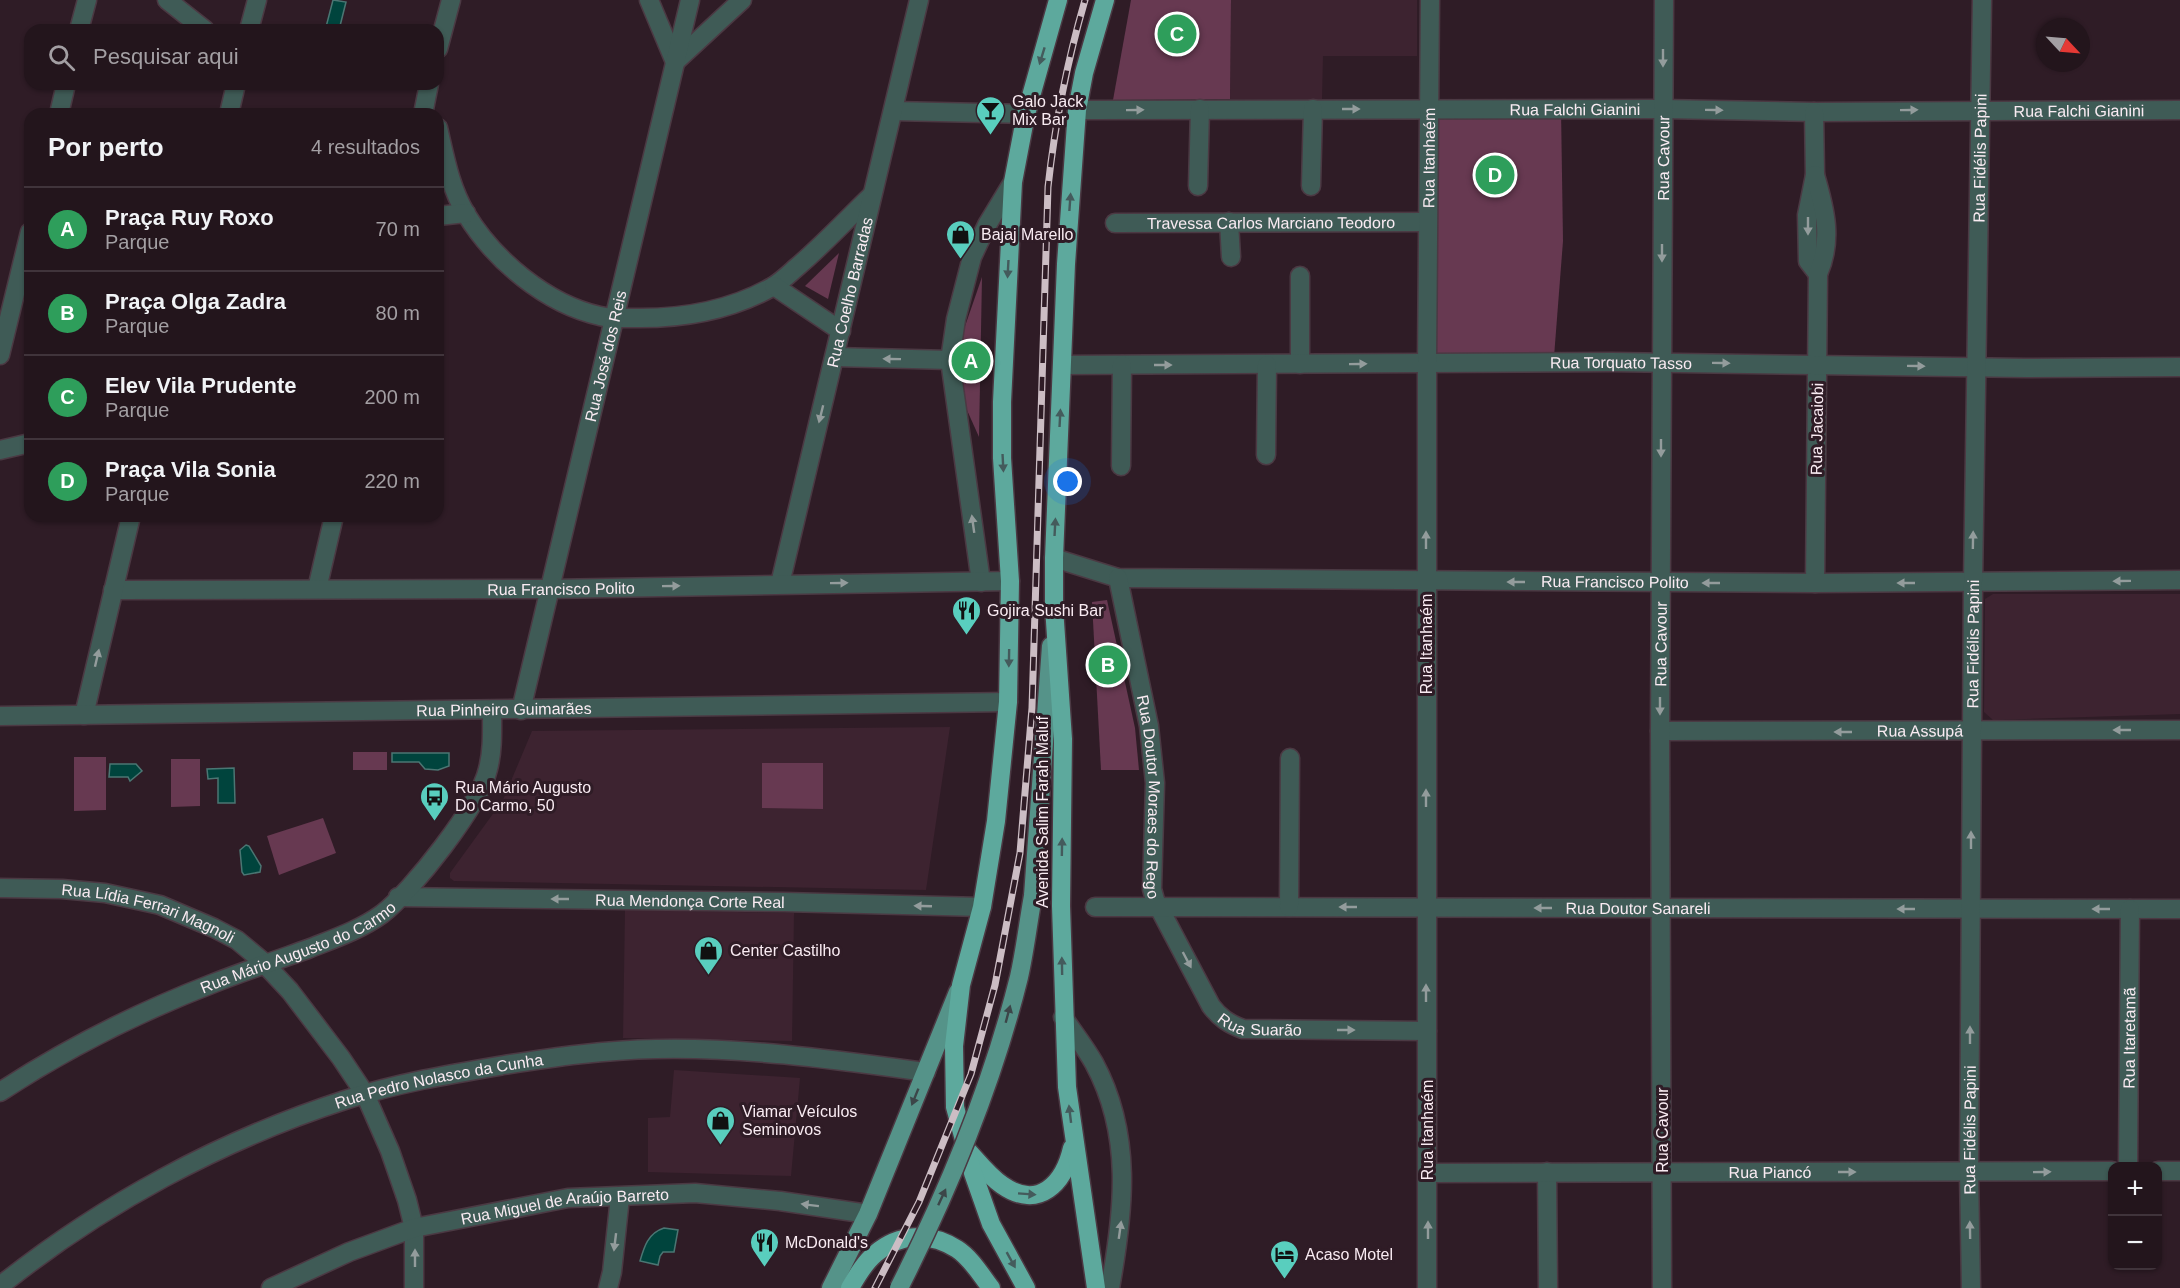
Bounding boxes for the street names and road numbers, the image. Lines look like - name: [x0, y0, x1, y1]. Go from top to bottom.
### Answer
- street label: Rua Fidélis Papini: [1970, 93, 1989, 223]
- street label: Rua Falchi Gianini: [1510, 101, 1640, 118]
- street label: Rua Falchi Gianini: [2013, 102, 2144, 119]
- street label: Rua Itanhaém: [1420, 108, 1438, 208]
- street label: Rua Cavour: [1654, 115, 1672, 201]
- street label: Travessa Carlos Marciano Teodoro: [1147, 214, 1395, 231]
- street label: Rua Coelho Barradas: [823, 215, 876, 369]
- street label: Rua José dos Reis: [581, 289, 629, 423]
- street label: Rua Torquato Tasso: [1550, 353, 1692, 372]
- street label: Rua Jacaiobi: [1808, 383, 1826, 475]
- street label: Rua Francisco Polito: [1541, 573, 1689, 591]
- street label: Rua Francisco Polito: [487, 579, 635, 598]
- street label: Rua Fidélis Papini: [1964, 579, 1982, 709]
- street label: Rua Itanhaém: [1418, 594, 1435, 694]
- street label: Rua Cavour: [1652, 601, 1669, 687]
- street label: Rua Doutor Moraes do Rego: [1134, 693, 1164, 901]
- street label: Rua Pinheiro Guimarães: [416, 699, 592, 719]
- street label: Avenida Salim Farah Maluf: [1034, 716, 1051, 908]
- street label: Rua Assupá: [1877, 722, 1963, 739]
- street label: Rua Lídia Ferrari Magnoli: [61, 881, 238, 946]
- street label: Rua Mendonça Corte Real: [595, 891, 785, 911]
- street label: Rua Mário Augusto do Carmo: [198, 898, 399, 996]
- street label: Rua Doutor Sanareli: [1565, 899, 1711, 917]
- street label: Rua Itaretamã: [2120, 987, 2138, 1089]
- street label: Rua Suarão: [1215, 1009, 1302, 1038]
- street label: Rua Pedro Nolasco da Cunha: [332, 1051, 544, 1111]
- street label: Rua Fidélis Papini: [1960, 1065, 1978, 1195]
- street label: Rua Itanhaém: [1419, 1080, 1436, 1180]
- street label: Rua Cavour: [1654, 1087, 1671, 1173]
- street label: Rua Piancó: [1729, 1163, 1812, 1181]
- street label: Rua Miguel de Araújo Barreto: [459, 1186, 669, 1227]

